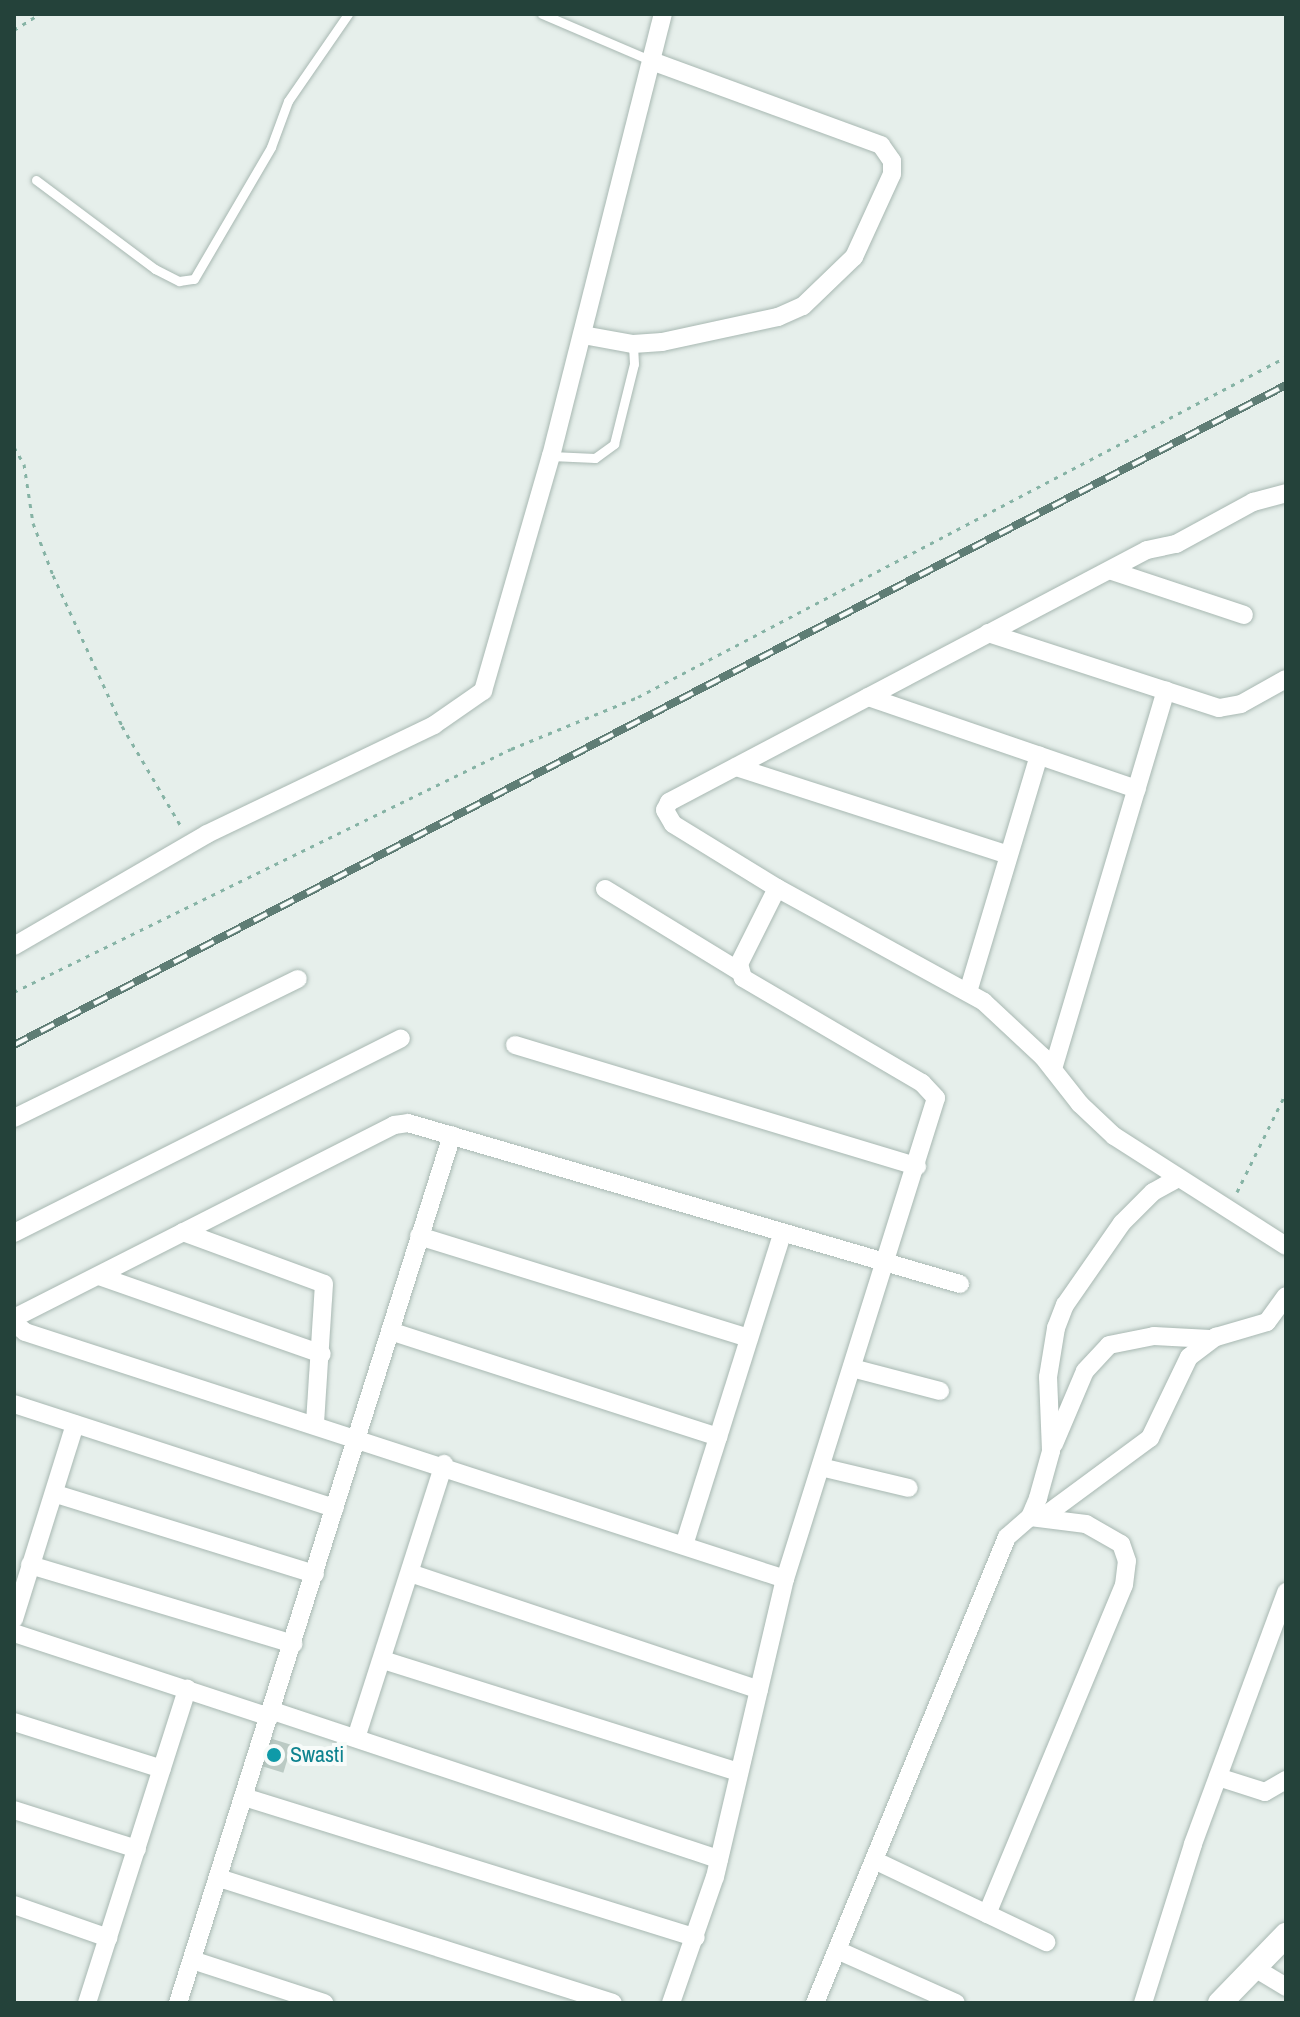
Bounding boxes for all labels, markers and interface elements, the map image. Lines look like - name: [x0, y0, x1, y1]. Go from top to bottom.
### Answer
- place label: Swasti: [290, 1742, 344, 1768]
- marker: Swasti: [265, 1746, 283, 1764]

